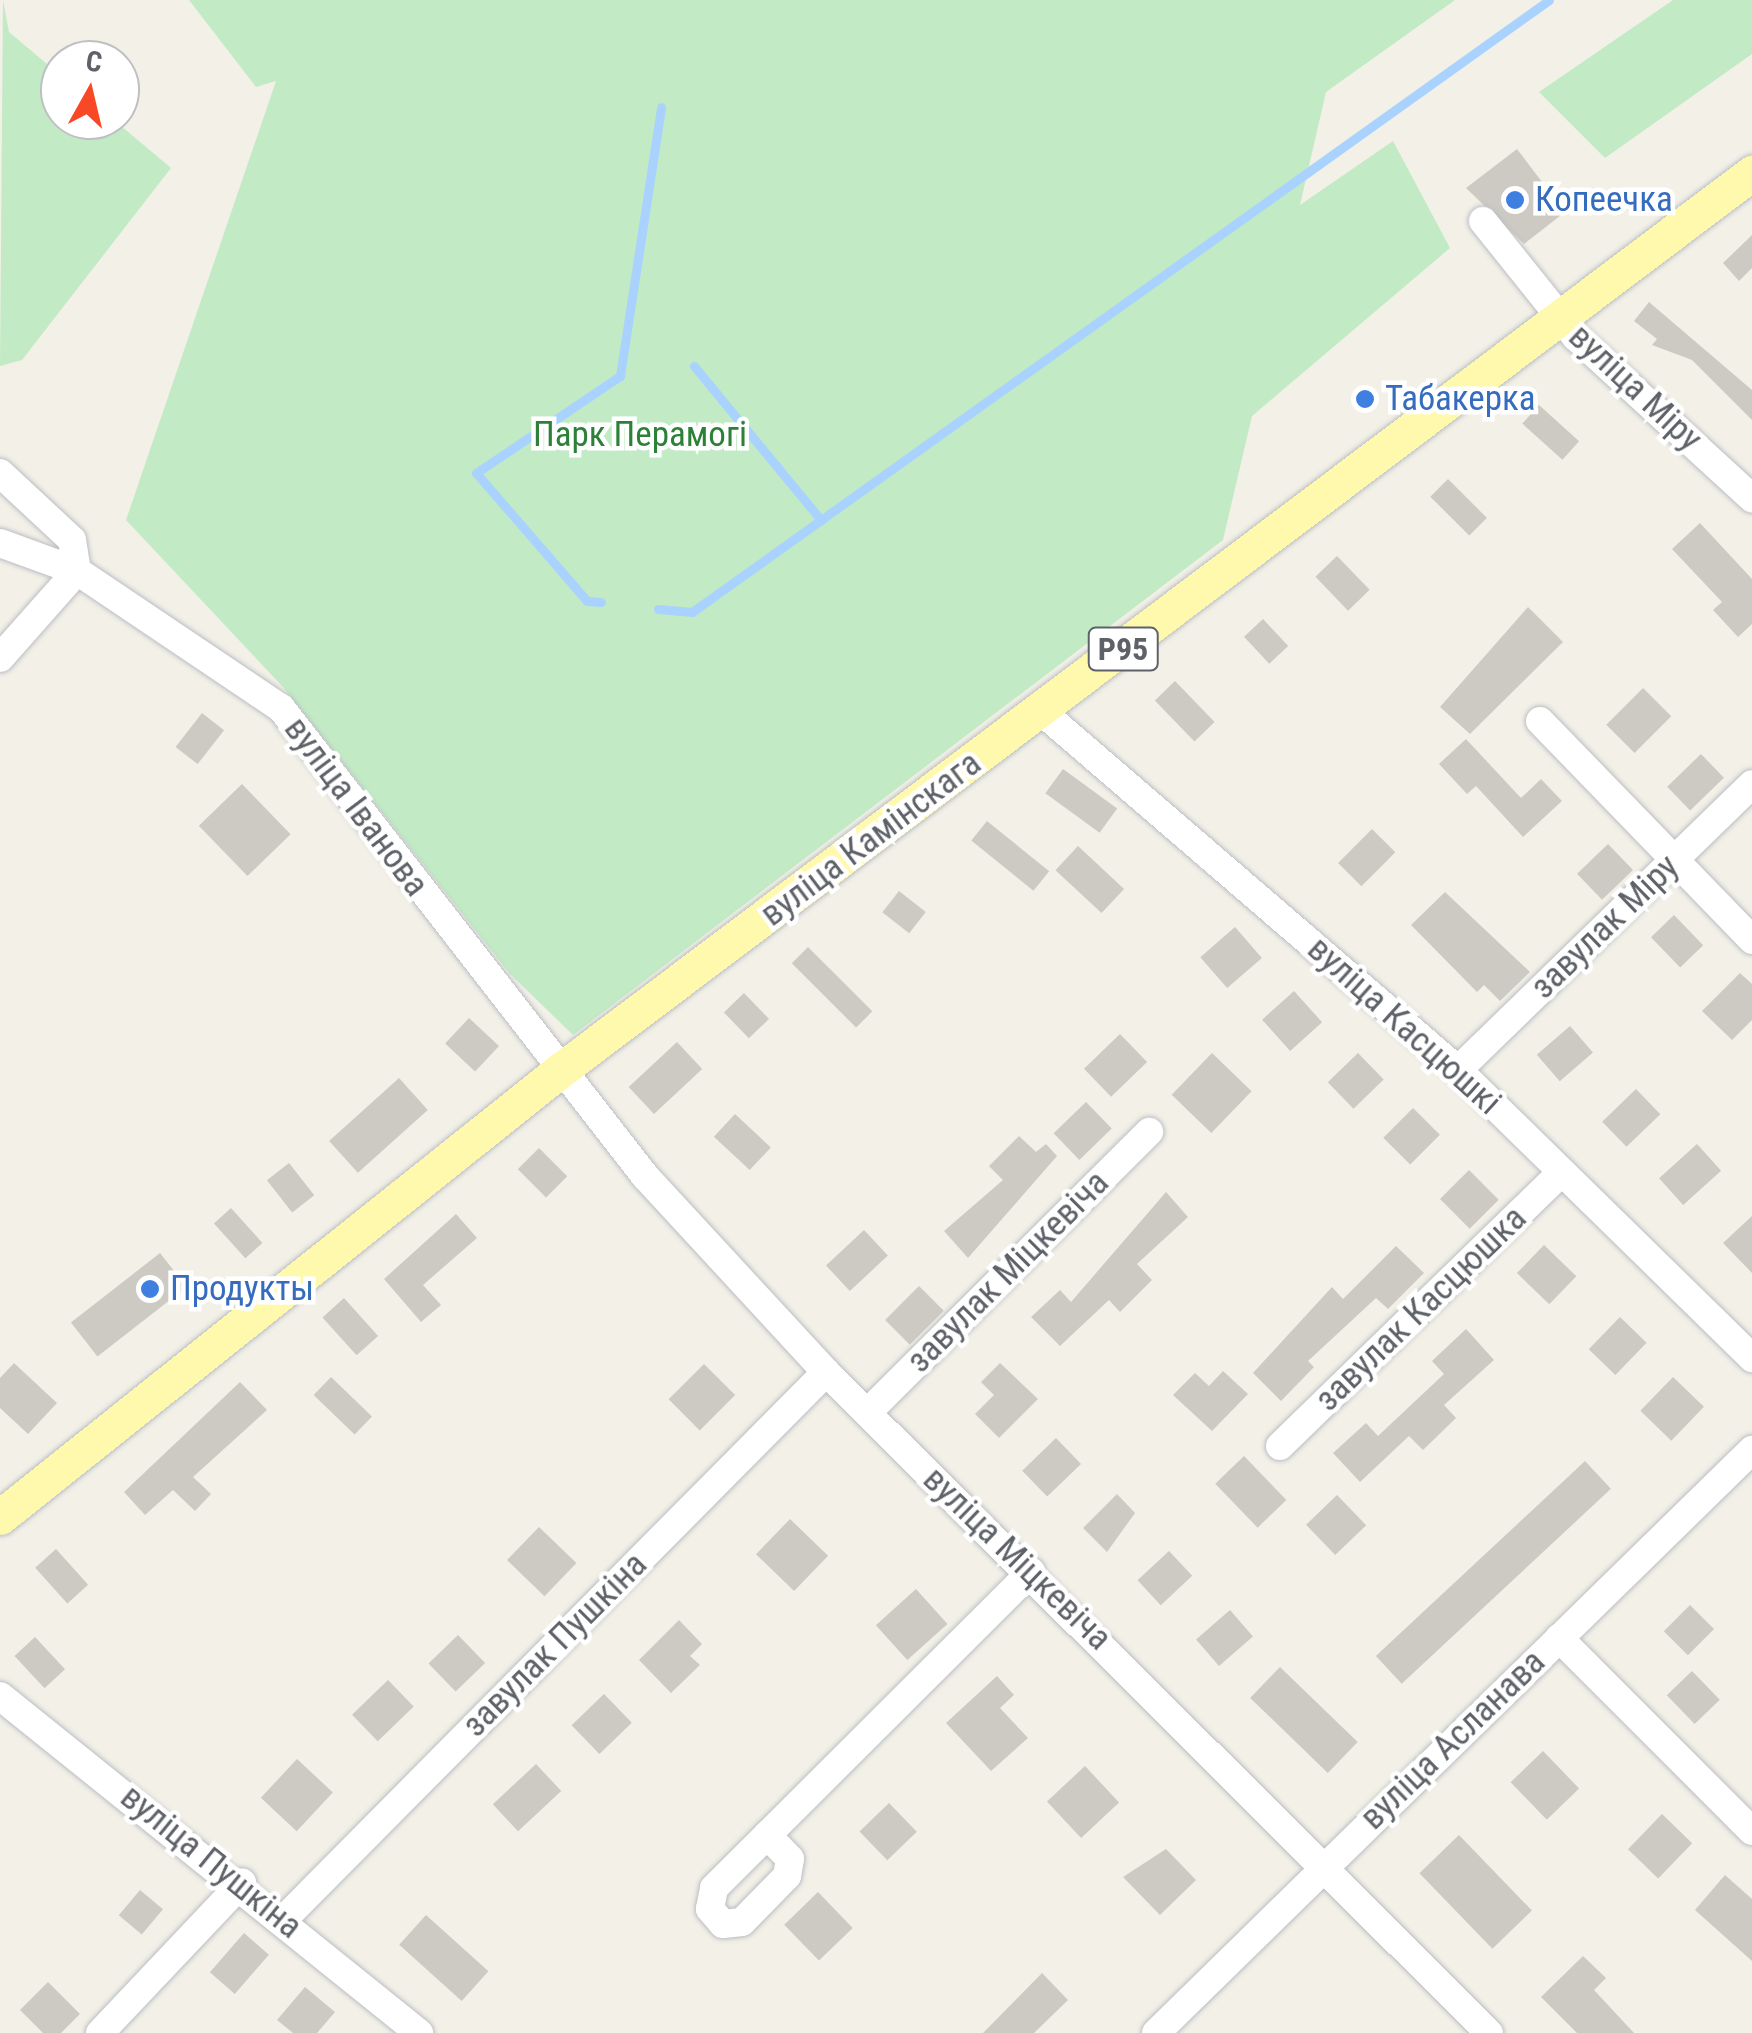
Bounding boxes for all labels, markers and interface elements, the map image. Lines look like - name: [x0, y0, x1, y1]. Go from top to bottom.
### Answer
- north arrow: [40, 40, 140, 140]
- text: С: [84, 44, 104, 79]
- place label: Копеечка: [1535, 179, 1673, 221]
- marker: Копеечка: [1504, 189, 1526, 211]
- street label: вуліца Міру: [1560, 316, 1710, 460]
- place label: Табакерка: [1385, 378, 1536, 420]
- marker: Табакерка: [1354, 388, 1376, 410]
- park label: Парк Перамогі: [533, 414, 747, 456]
- road number: Р95: [1086, 622, 1160, 676]
- street label: вуліца Іванова: [275, 709, 437, 905]
- street label: вуліца Камінскага: [753, 743, 989, 935]
- street label: завулак Міру: [1522, 846, 1688, 1008]
- street label: вуліца Касцюшкі: [1299, 928, 1509, 1124]
- street label: завулак Міцкевіча: [898, 1162, 1118, 1382]
- street label: завулак Касцюшка: [1307, 1198, 1535, 1420]
- place label: Продукты: [170, 1268, 314, 1310]
- marker: Продукты: [139, 1278, 161, 1300]
- street label: вуліца Міцкевіча: [914, 1459, 1120, 1659]
- street label: завулак Пушкіна: [454, 1544, 656, 1746]
- street label: вуліца Асланава: [1352, 1641, 1554, 1839]
- street label: вуліца Пушкіна: [112, 1776, 310, 1948]

